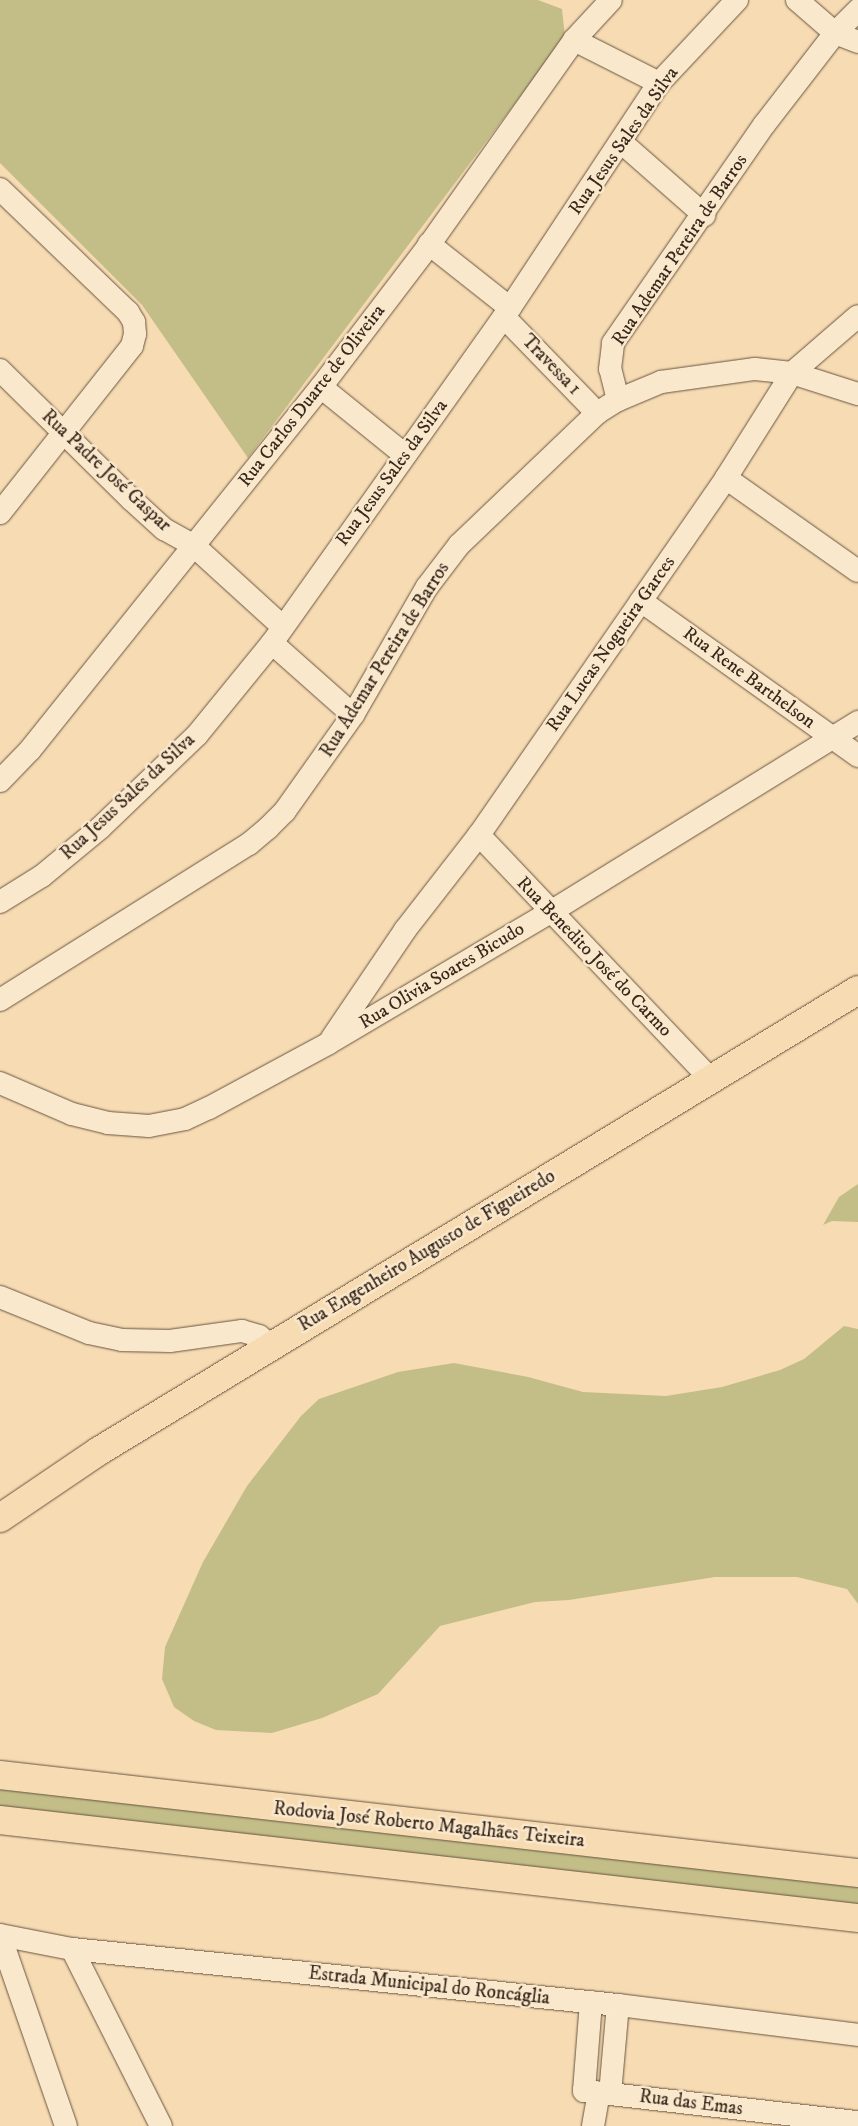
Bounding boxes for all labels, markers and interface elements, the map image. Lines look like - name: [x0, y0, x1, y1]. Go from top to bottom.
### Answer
- street label: Rua Jesus Sales da Silva: [564, 63, 684, 219]
- street label: Rua Ademar Pereira de Barros: [607, 150, 753, 350]
- street label: Rua Carlos Duarte de Oliveira: [234, 300, 390, 492]
- street label: Travessa 1: [517, 330, 585, 400]
- street label: Rua Jesus Sales da Silva: [331, 395, 453, 551]
- street label: Rua Padre José Gaspar: [37, 405, 175, 537]
- street label: Rua Lucas Nogueira Garces: [542, 552, 680, 736]
- street label: Rua Ademar Pereira de Barros: [315, 558, 455, 762]
- street label: Rua Rene Barthelson: [678, 622, 820, 734]
- street label: Rua Jesus Sales da Silva: [56, 729, 200, 865]
- street label: Rua Benedito José do Carmo: [511, 872, 677, 1042]
- street label: Rua Olivia Soares Bicudo: [355, 918, 529, 1034]
- street label: Rua Engenheiro Augusto de Figueiredo: [294, 1165, 560, 1337]
- street label: Rodovia José Roberto Magalhães Teixeira: [272, 1797, 586, 1853]
- street label: Estrada Municipal do Roncáglia: [307, 1962, 551, 2010]
- street label: Rua das Emas: [638, 2085, 744, 2121]

